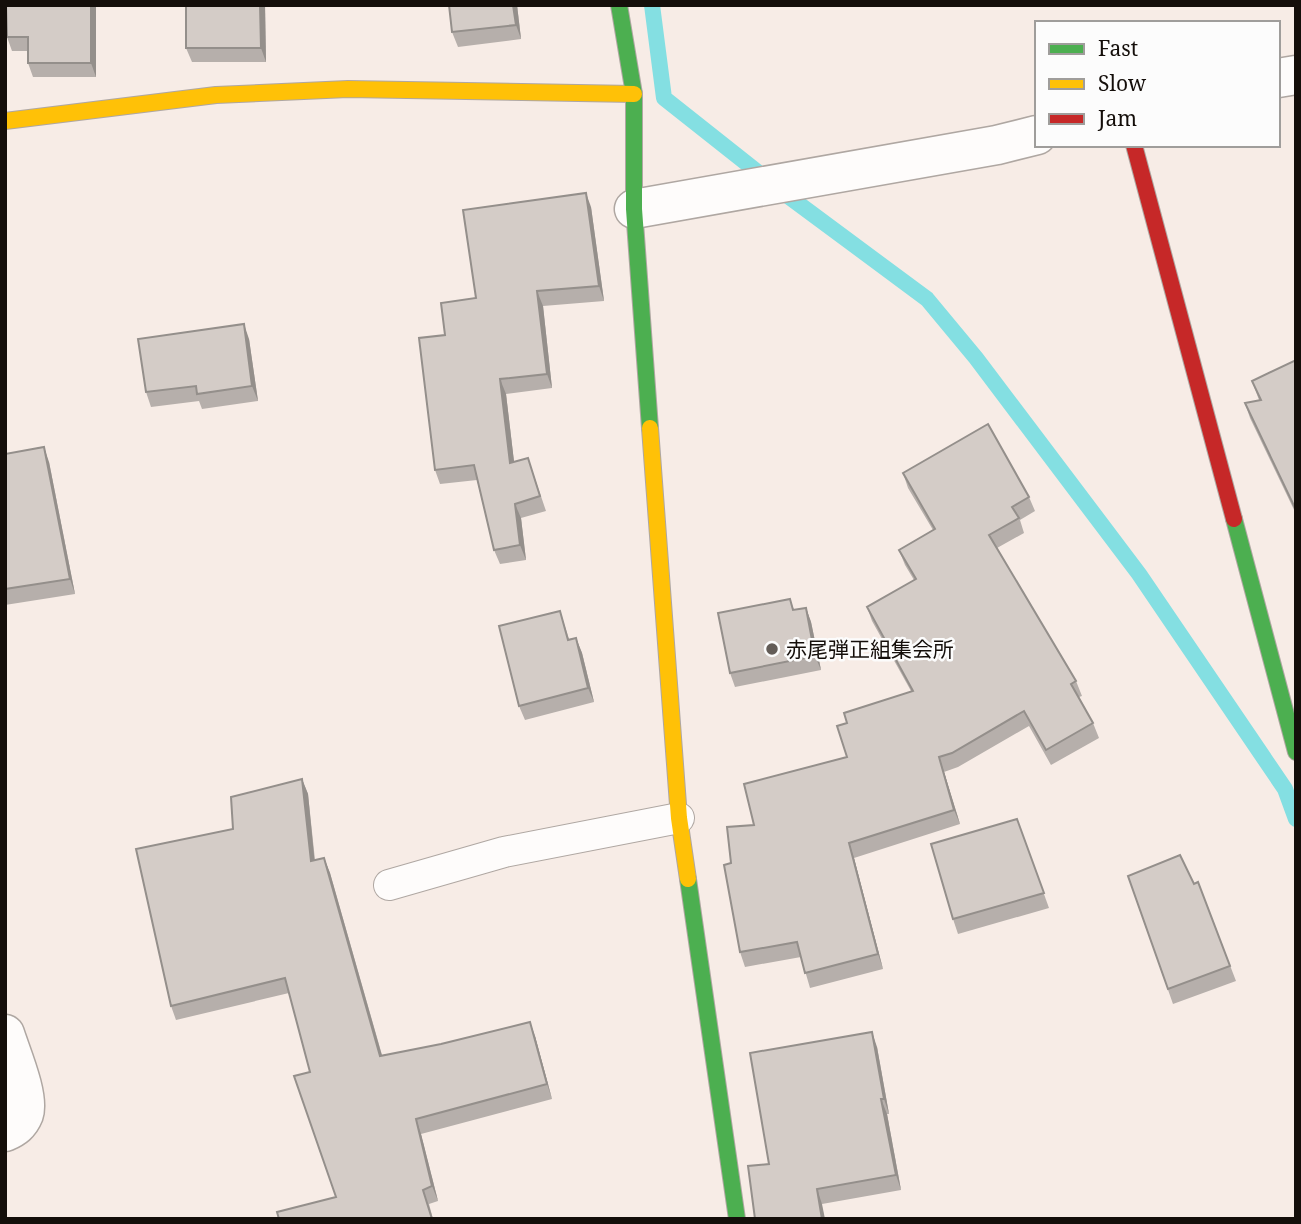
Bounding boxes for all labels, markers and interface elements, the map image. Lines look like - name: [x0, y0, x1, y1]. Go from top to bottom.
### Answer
- legend: [1035, 21, 1280, 147]
- text: Fast: [1098, 34, 1138, 62]
- text: Slow: [1098, 69, 1147, 97]
- text: Jam: [1097, 104, 1137, 132]
- place label: 赤尾弾正組集会所: [786, 635, 954, 663]
- marker: 赤尾弾正組集会所: [764, 641, 780, 657]

